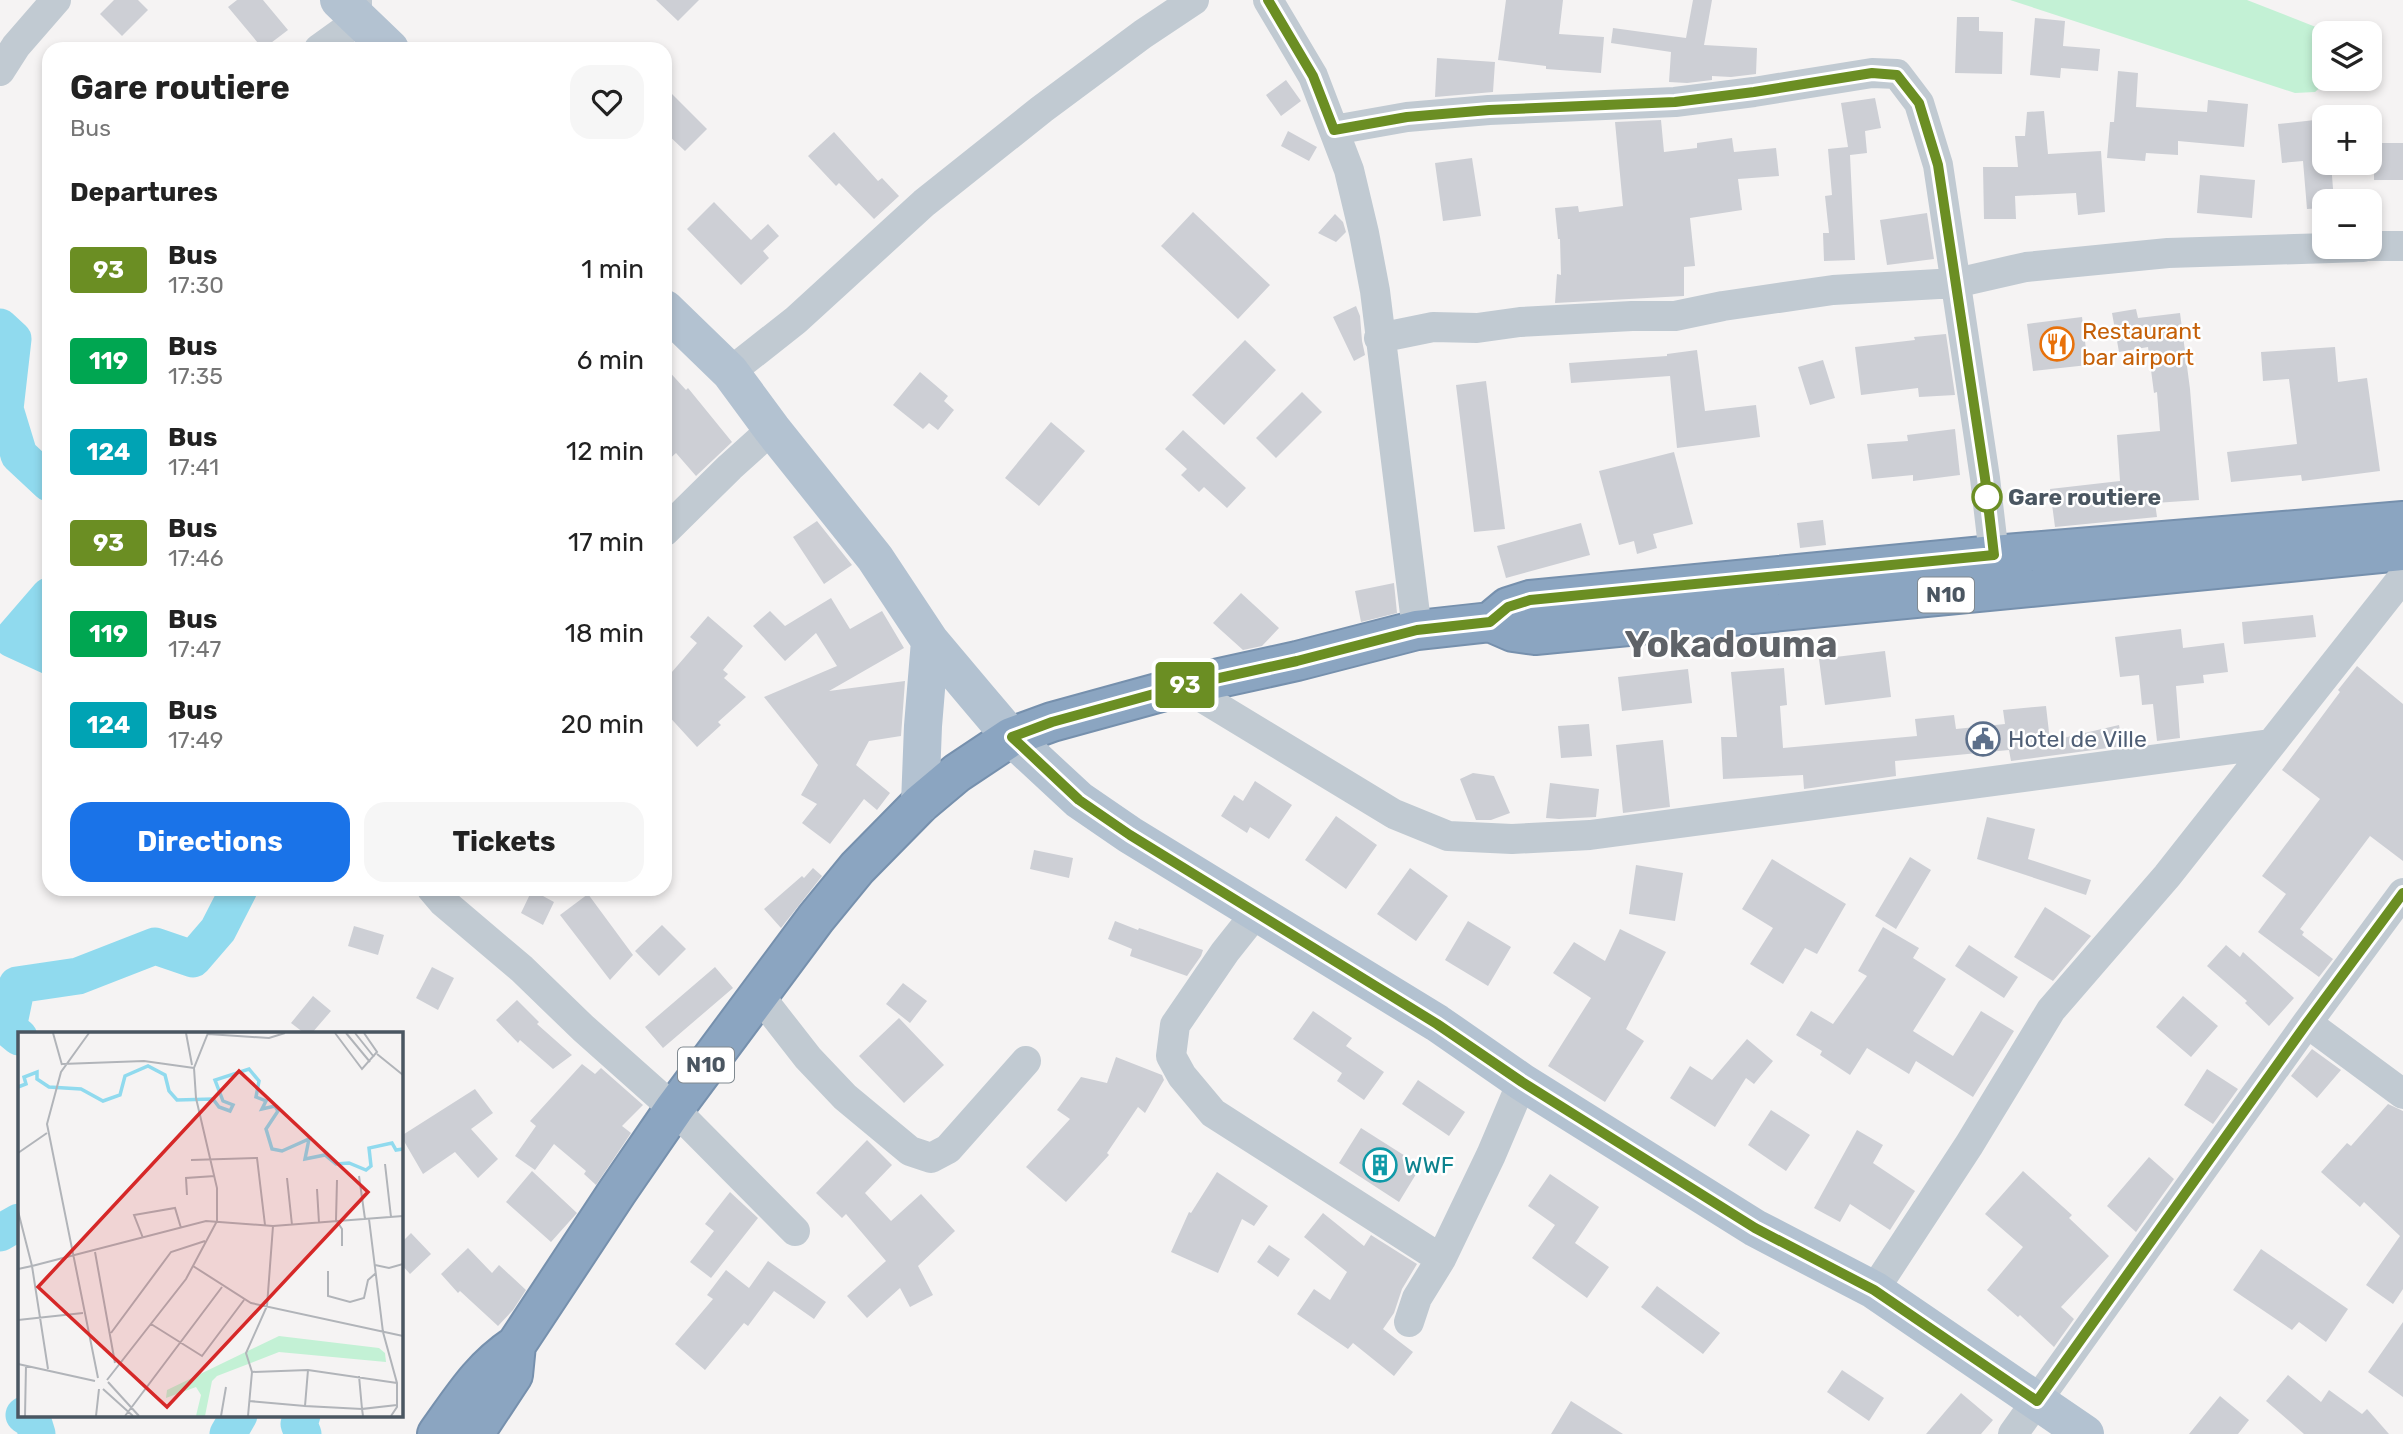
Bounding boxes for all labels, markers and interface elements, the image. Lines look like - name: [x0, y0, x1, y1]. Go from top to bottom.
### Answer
- map controls: [2312, 21, 2382, 259]
- button: layers: [2312, 21, 2382, 91]
- button: heart: [570, 65, 644, 139]
- text: Gare routiere: [70, 68, 290, 107]
- button: +: [2312, 105, 2382, 175]
- text: Bus: [70, 114, 111, 142]
- text: Departures: [70, 177, 218, 208]
- button: −: [2312, 189, 2382, 259]
- text: Bus: [168, 240, 217, 271]
- text: 1 min: [581, 254, 644, 285]
- text: 93: [93, 256, 124, 284]
- text: 17:30: [168, 271, 224, 299]
- place label: Restaurant bar airport: [2082, 317, 2201, 371]
- restaurant icon: Restaurant bar airport: [2038, 325, 2076, 363]
- text: Bus: [168, 331, 217, 362]
- text: 6 min: [577, 345, 644, 376]
- text: 119: [89, 347, 128, 375]
- text: 17:35: [168, 362, 223, 390]
- text: Bus: [168, 422, 217, 453]
- text: 12 min: [566, 436, 644, 467]
- text: 124: [87, 438, 130, 466]
- text: 17:41: [168, 453, 219, 481]
- marker: Gare routiere: [1972, 482, 2002, 512]
- place label: Gare routiere: [2008, 483, 2161, 511]
- text: Bus: [168, 513, 217, 544]
- text: 17 min: [568, 527, 644, 558]
- text: 93: [93, 529, 124, 557]
- text: 17:46: [168, 544, 224, 572]
- road number: N10: [1918, 578, 1974, 612]
- text: Bus: [168, 604, 217, 635]
- text: 18 min: [565, 618, 644, 649]
- text: 119: [89, 620, 128, 648]
- district label: Yokadouma: [1624, 622, 1838, 666]
- text: 17:47: [168, 635, 221, 663]
- line badge: 93: [1154, 662, 1216, 708]
- text: 93: [1169, 671, 1201, 699]
- text: Bus: [168, 695, 217, 726]
- text: 20 min: [561, 709, 644, 740]
- text: 124: [87, 711, 130, 739]
- public building icon: Hotel de Ville: [1964, 720, 2002, 758]
- place label: Hotel de Ville: [2008, 725, 2147, 753]
- text: 17:49: [168, 726, 223, 754]
- button: Directions: [70, 802, 350, 882]
- button: Tickets: [364, 802, 644, 882]
- inset map: [18, 1032, 402, 1416]
- road number: N10: [678, 1048, 734, 1082]
- building icon: WWF: [1361, 1146, 1399, 1184]
- place label: WWF: [1404, 1151, 1454, 1179]

